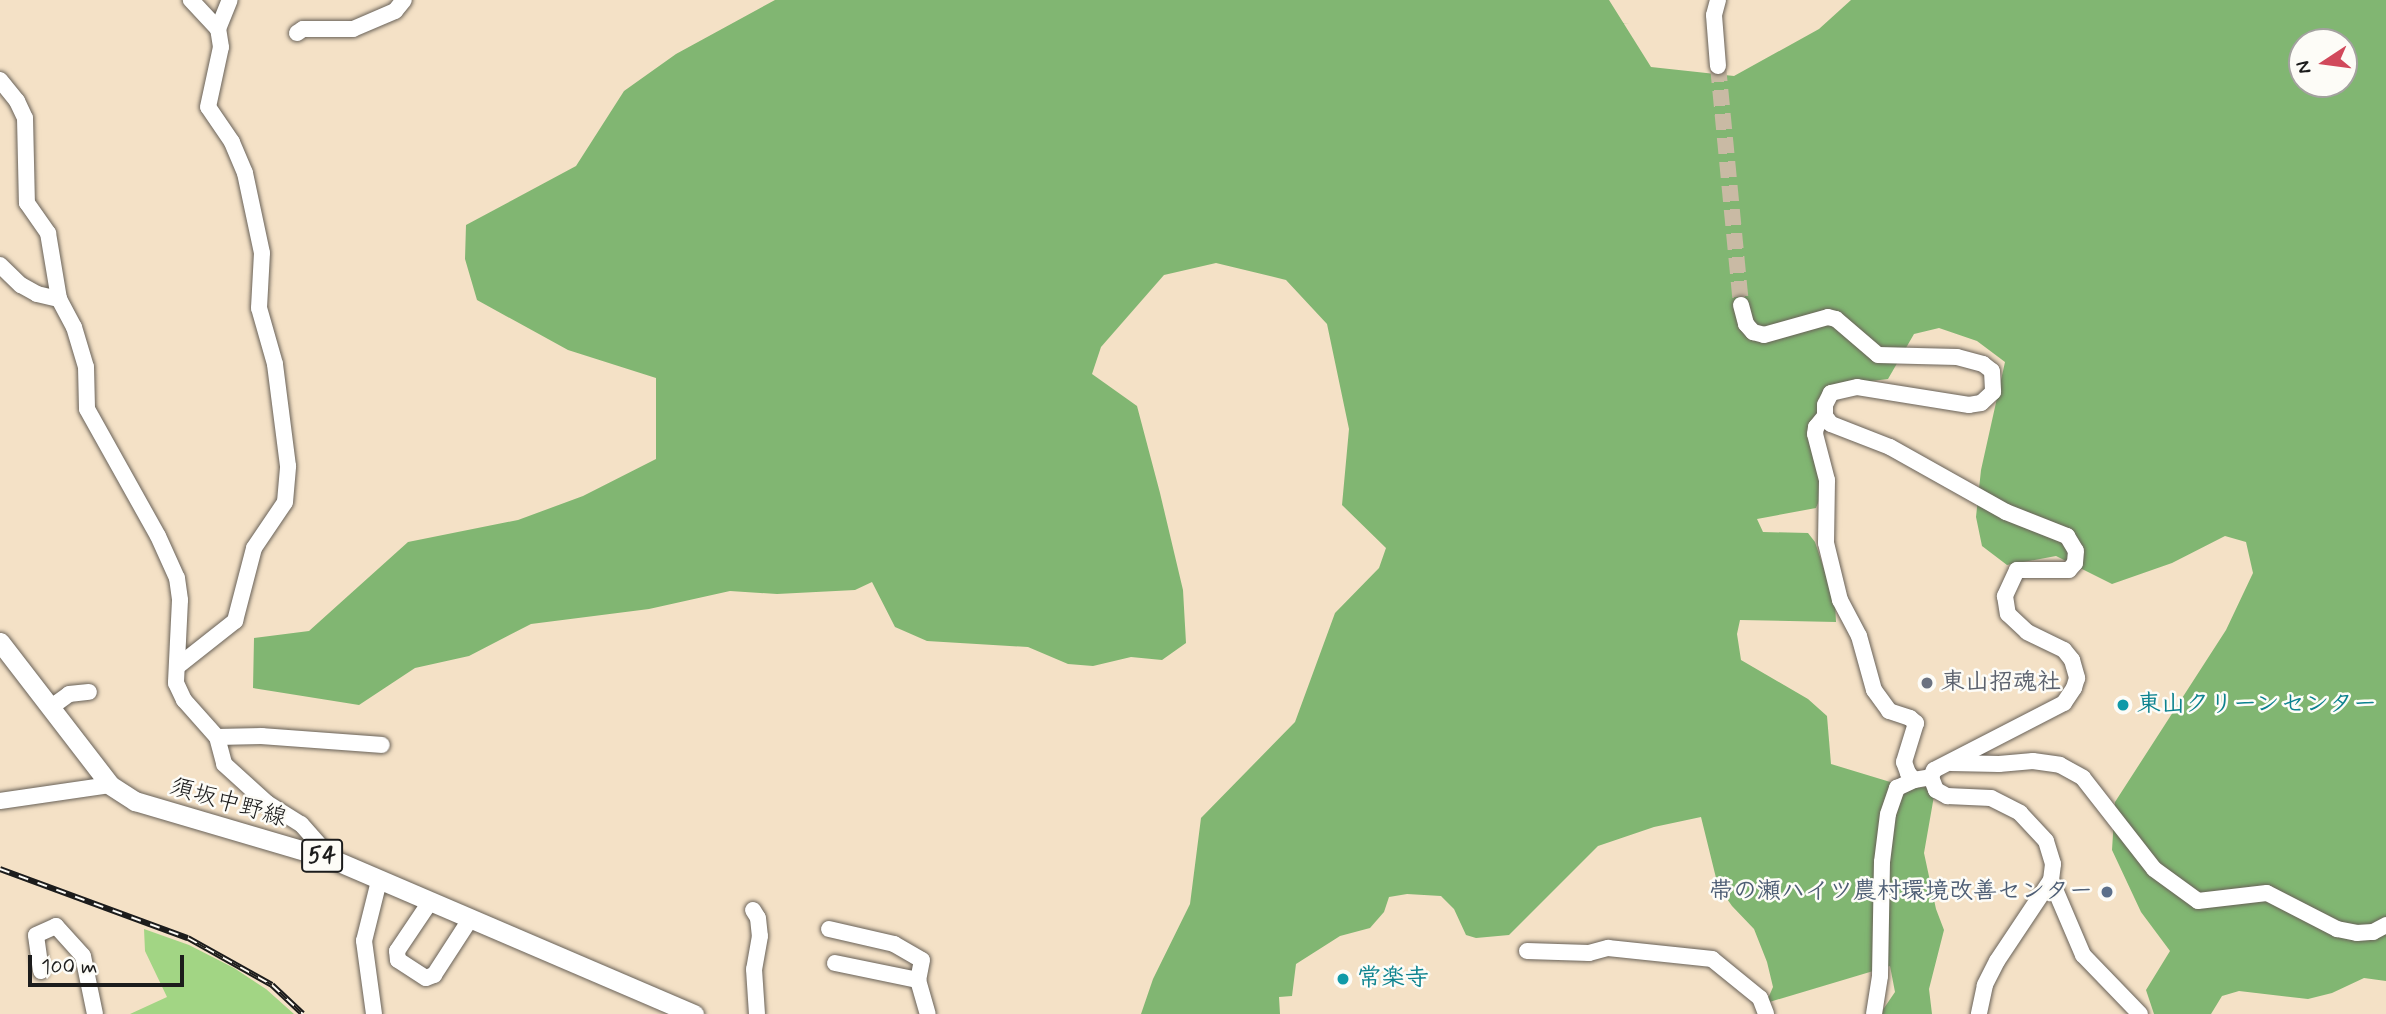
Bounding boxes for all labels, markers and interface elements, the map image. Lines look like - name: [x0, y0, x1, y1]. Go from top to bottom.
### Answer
- north arrow: [2288, 28, 2358, 98]
- text: N: [2290, 58, 2318, 76]
- place label: 東山招魂社: [1941, 669, 2061, 697]
- marker: 東山招魂社: [1919, 675, 1935, 691]
- place label: 東山クリーンセンター: [2137, 691, 2377, 719]
- marker: 東山クリーンセンター: [2115, 697, 2131, 713]
- street label: 須坂中野線: [166, 773, 290, 833]
- road number: 54: [301, 836, 343, 876]
- place label: 帯の瀬ハイツ農村環境改善センター: [1709, 878, 2093, 906]
- marker: 帯の瀬ハイツ農村環境改善センター: [2099, 884, 2115, 900]
- scale bar: [32, 940, 187, 984]
- text: 100 m: [41, 953, 97, 981]
- place label: 常楽寺: [1357, 965, 1429, 993]
- marker: 常楽寺: [1335, 971, 1351, 987]

